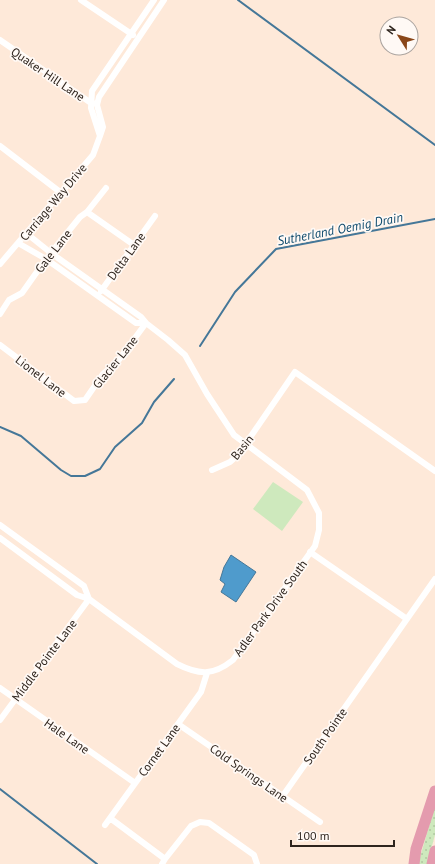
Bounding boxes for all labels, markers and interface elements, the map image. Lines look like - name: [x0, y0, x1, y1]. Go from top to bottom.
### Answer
- north arrow: [379, 16, 419, 56]
- text: N: [383, 23, 399, 37]
- street label: Quaker Hill Lane: [8, 44, 88, 104]
- street label: Carriage Way Drive: [16, 160, 90, 244]
- water label: Sutherland Oemig Drain: [276, 208, 405, 250]
- street label: Gale Lane: [31, 226, 75, 276]
- street label: Delta Lane: [104, 229, 148, 283]
- street label: Glacier Lane: [89, 333, 141, 391]
- street label: Lionel Lane: [13, 352, 69, 400]
- street label: Basin: [227, 431, 257, 463]
- street label: Adler Park Drive South: [230, 557, 310, 659]
- street label: Middle Pointe Lane: [8, 616, 80, 704]
- street label: South Pointe: [300, 705, 350, 767]
- street label: Hale Lane: [42, 715, 92, 757]
- street label: Cornet Lane: [135, 721, 183, 779]
- street label: Cold Springs Lane: [207, 740, 291, 806]
- scale bar: [291, 822, 394, 848]
- text: 100 m: [297, 828, 330, 843]

